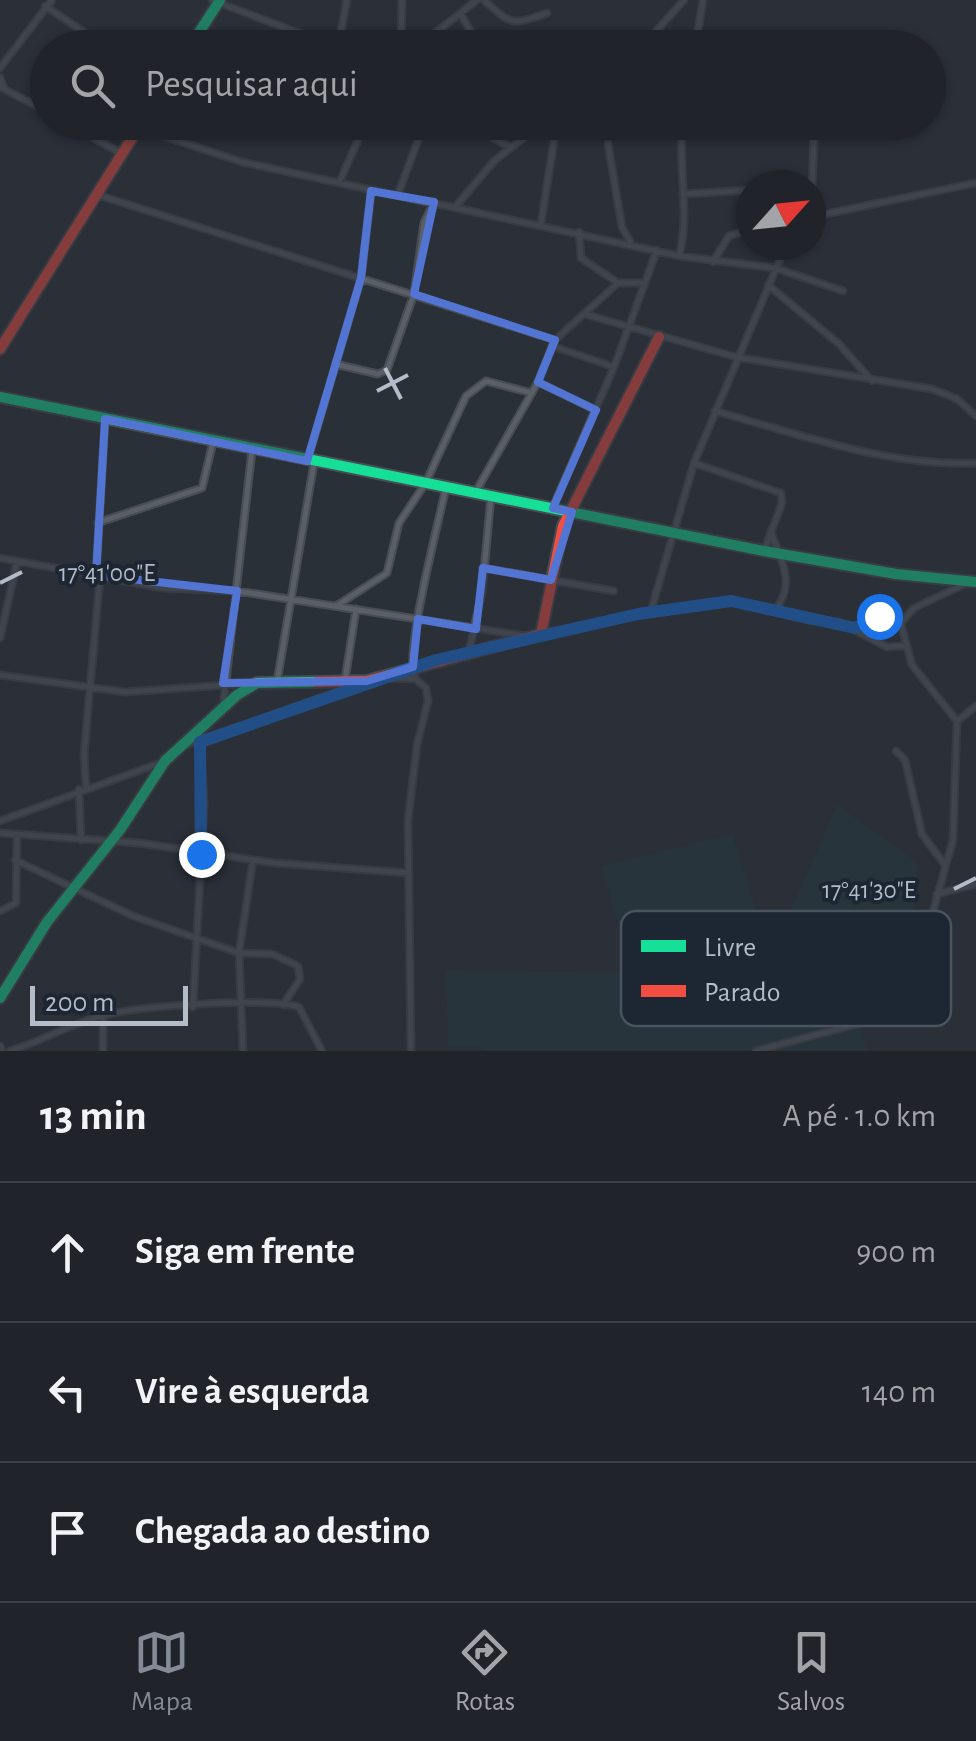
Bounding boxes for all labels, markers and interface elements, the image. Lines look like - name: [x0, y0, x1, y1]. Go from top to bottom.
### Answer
- search box: [30, 30, 946, 140]
- icon: search: [65, 58, 120, 113]
- text: Pesquisar aqui: [145, 66, 358, 104]
- north arrow: [736, 170, 826, 260]
- text: 17°41'00"E: [59, 561, 155, 586]
- route start: [857, 594, 903, 640]
- route end: [179, 832, 225, 878]
- text: 17°41'30"E: [822, 878, 916, 903]
- legend: [621, 911, 951, 1026]
- text: Livre: [704, 934, 756, 962]
- text: Parado: [704, 979, 780, 1007]
- scale bar: [30, 981, 188, 1026]
- text: 200 m: [45, 989, 114, 1017]
- text: 13 min: [40, 1095, 147, 1137]
- text: A pé · 1.0 km: [783, 1100, 936, 1132]
- icon: ahead: [40, 1225, 95, 1280]
- text: Siga em frente: [135, 1233, 355, 1271]
- text: 900 m: [856, 1236, 936, 1268]
- icon: left: [40, 1365, 95, 1420]
- text: Vire à esquerda: [135, 1373, 370, 1411]
- text: 140 m: [862, 1376, 936, 1408]
- icon: arrive: [40, 1505, 95, 1560]
- text: Chegada ao destino: [135, 1513, 430, 1551]
- tab: Mapa: [131, 1625, 193, 1719]
- tab: Rotas: [455, 1625, 515, 1719]
- tab: Salvos: [777, 1625, 845, 1719]

